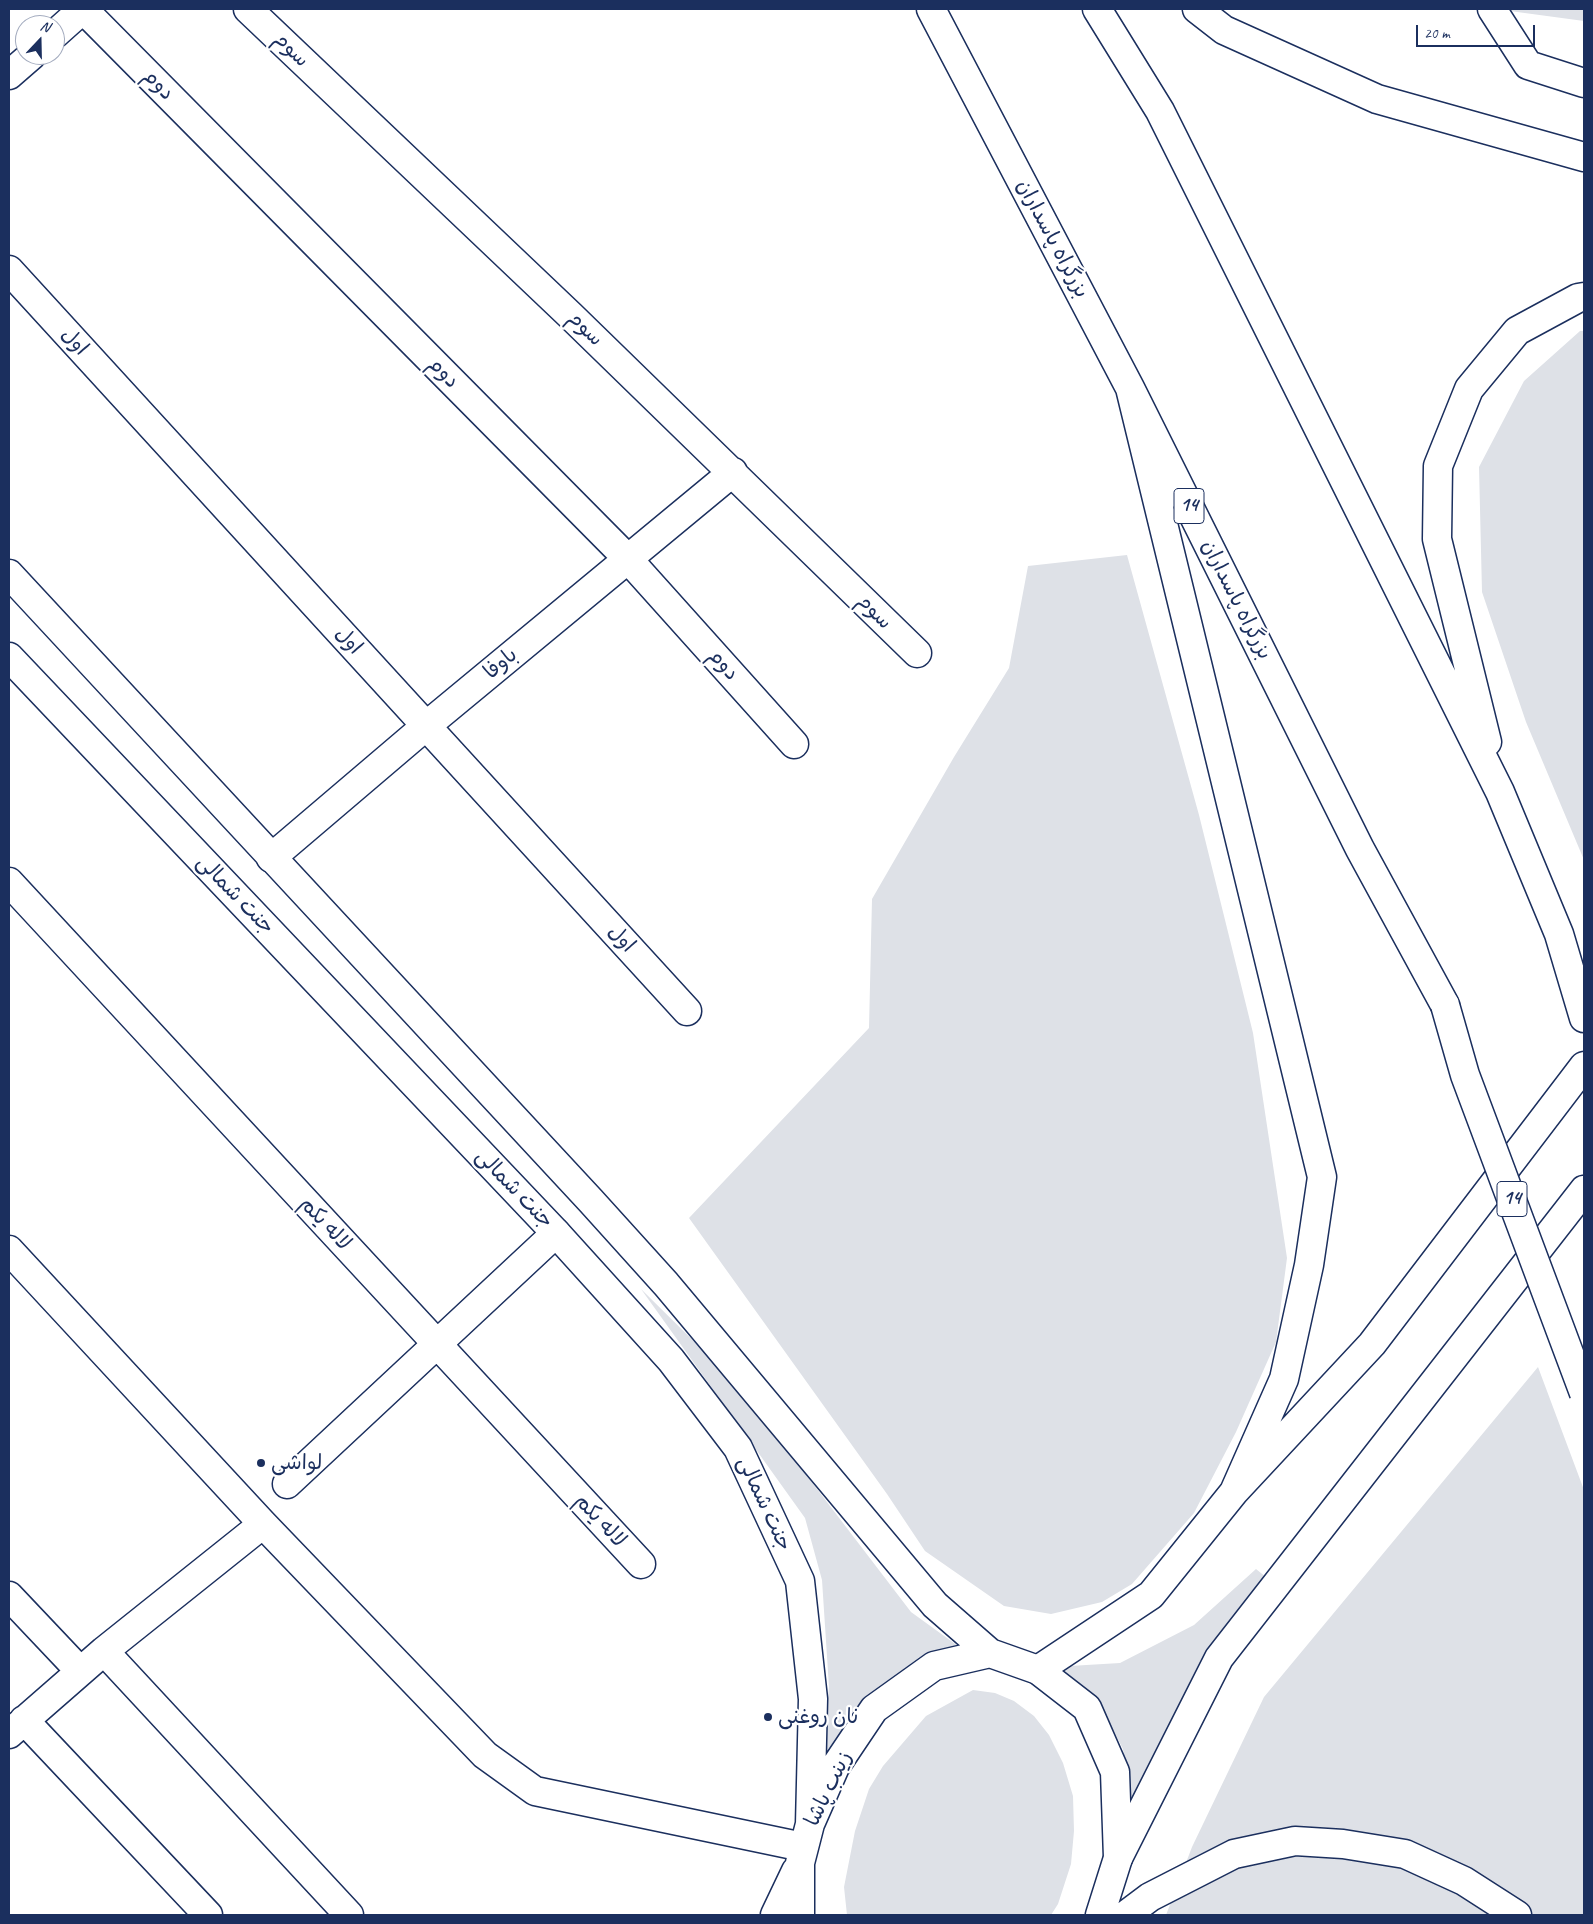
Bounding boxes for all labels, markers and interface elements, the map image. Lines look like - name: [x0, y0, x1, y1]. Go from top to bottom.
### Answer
- north arrow: [15, 15, 65, 65]
- scale bar: [1418, 15, 1537, 47]
- text: N: [38, 17, 52, 36]
- text: 20 m: [1424, 24, 1450, 43]
- street label: سوم: [268, 27, 314, 73]
- street label: دوم: [137, 64, 179, 106]
- street label: بزرگراه پاسداران: [1010, 175, 1094, 303]
- street label: سوم: [562, 306, 608, 352]
- street label: اول: [55, 323, 93, 361]
- street label: دوم: [422, 352, 464, 394]
- road number: 14: [1174, 488, 1204, 524]
- street label: بزرگراه پاسداران: [1195, 536, 1277, 664]
- street label: سوم: [851, 589, 897, 635]
- street label: اول: [329, 622, 367, 660]
- street label: باوفا: [479, 643, 523, 685]
- street label: دوم: [702, 644, 744, 686]
- street label: جنت شمالی: [191, 850, 279, 940]
- street label: اول: [602, 920, 640, 958]
- street label: جنت شمالی: [470, 1144, 558, 1234]
- road number: 14: [1497, 1182, 1527, 1216]
- street label: لاله یکم: [294, 1192, 356, 1256]
- place label: لواشی: [271, 1450, 322, 1476]
- street label: جنت شمالی: [731, 1453, 797, 1555]
- marker: لواشی: [255, 1457, 267, 1469]
- street label: لاله یکم: [569, 1489, 631, 1553]
- place label: نان روغنی: [778, 1704, 858, 1730]
- marker: نان روغنی: [762, 1711, 774, 1723]
- street label: زینب پاشا: [800, 1747, 858, 1831]

